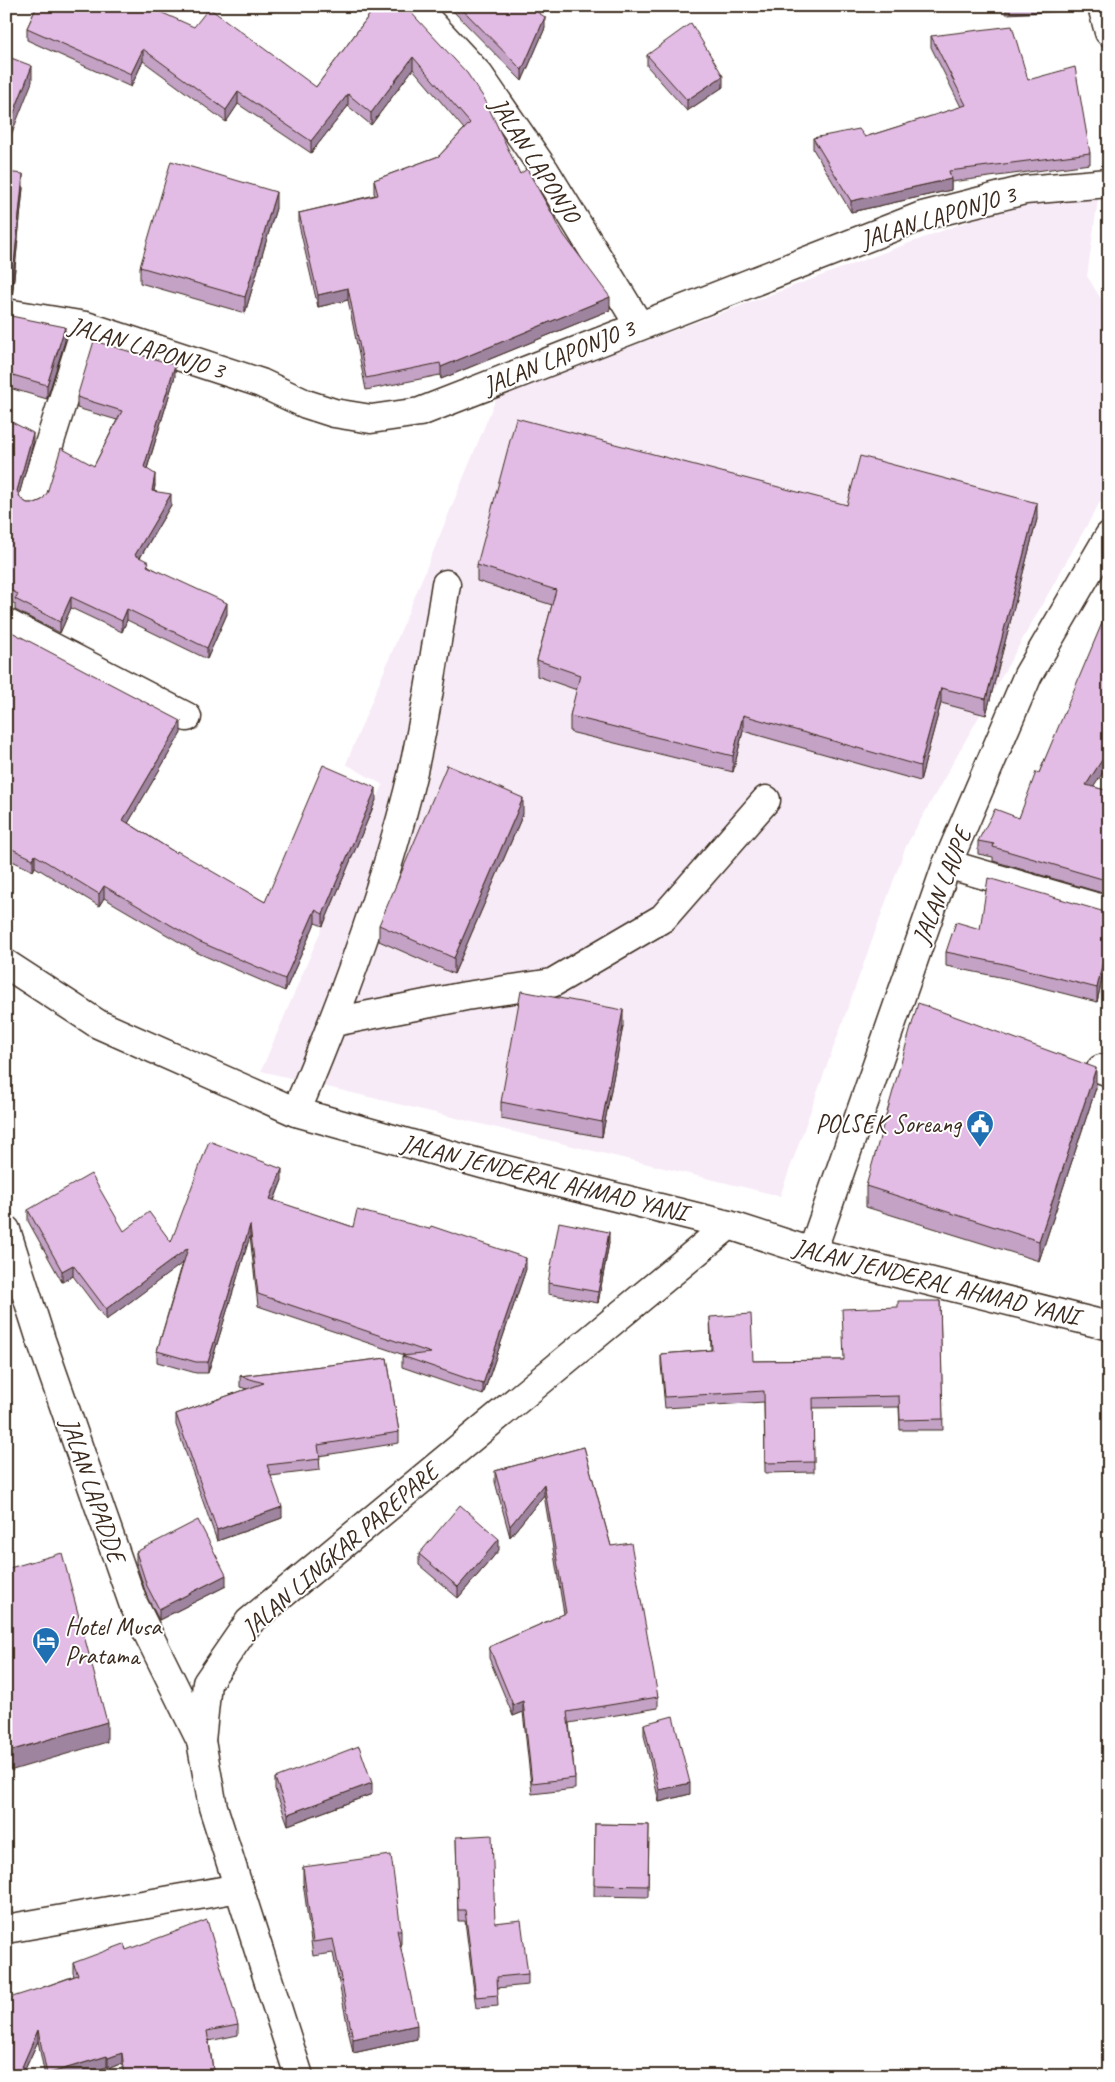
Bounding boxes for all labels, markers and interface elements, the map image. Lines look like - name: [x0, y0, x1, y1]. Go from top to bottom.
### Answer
- street label: JALAN LAPONJO: [482, 90, 589, 231]
- street label: JALAN LAPONJO 3: [855, 178, 1021, 256]
- street label: JALAN LAPONJO 3: [64, 309, 230, 387]
- street label: JALAN LAPONJO 3: [478, 311, 641, 402]
- street label: JALAN LAUPE: [905, 820, 980, 950]
- place label: POLSEK Soreang: [816, 1108, 963, 1140]
- public building icon: POLSEK Soreang: [965, 1109, 995, 1148]
- street label: JALAN JENDERAL AHMAD YANI: [397, 1127, 695, 1230]
- street label: JALAN JENDERAL AHMAD YANI: [789, 1231, 1087, 1334]
- street label: JALAN LAPADDE: [53, 1413, 134, 1569]
- street label: JALAN LINGKAR PAREPARE: [234, 1454, 447, 1645]
- place label: Hotel Musa Pratama: [65, 1611, 163, 1672]
- hotel icon: Hotel Musa Pratama: [31, 1626, 61, 1665]

